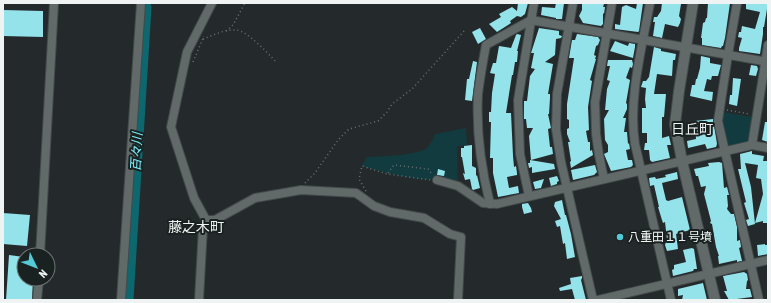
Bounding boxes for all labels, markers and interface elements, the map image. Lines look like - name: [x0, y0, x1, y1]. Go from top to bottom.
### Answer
- district label: 日丘町: [671, 121, 713, 137]
- water label: 百々川: [128, 130, 145, 172]
- district label: 藤之木町: [168, 219, 224, 235]
- place label: 八重田１１号墳: [628, 230, 712, 244]
- marker: 八重田１１号墳: [615, 232, 625, 242]
- north arrow: [16, 247, 56, 287]
- text: N: [37, 267, 50, 280]

